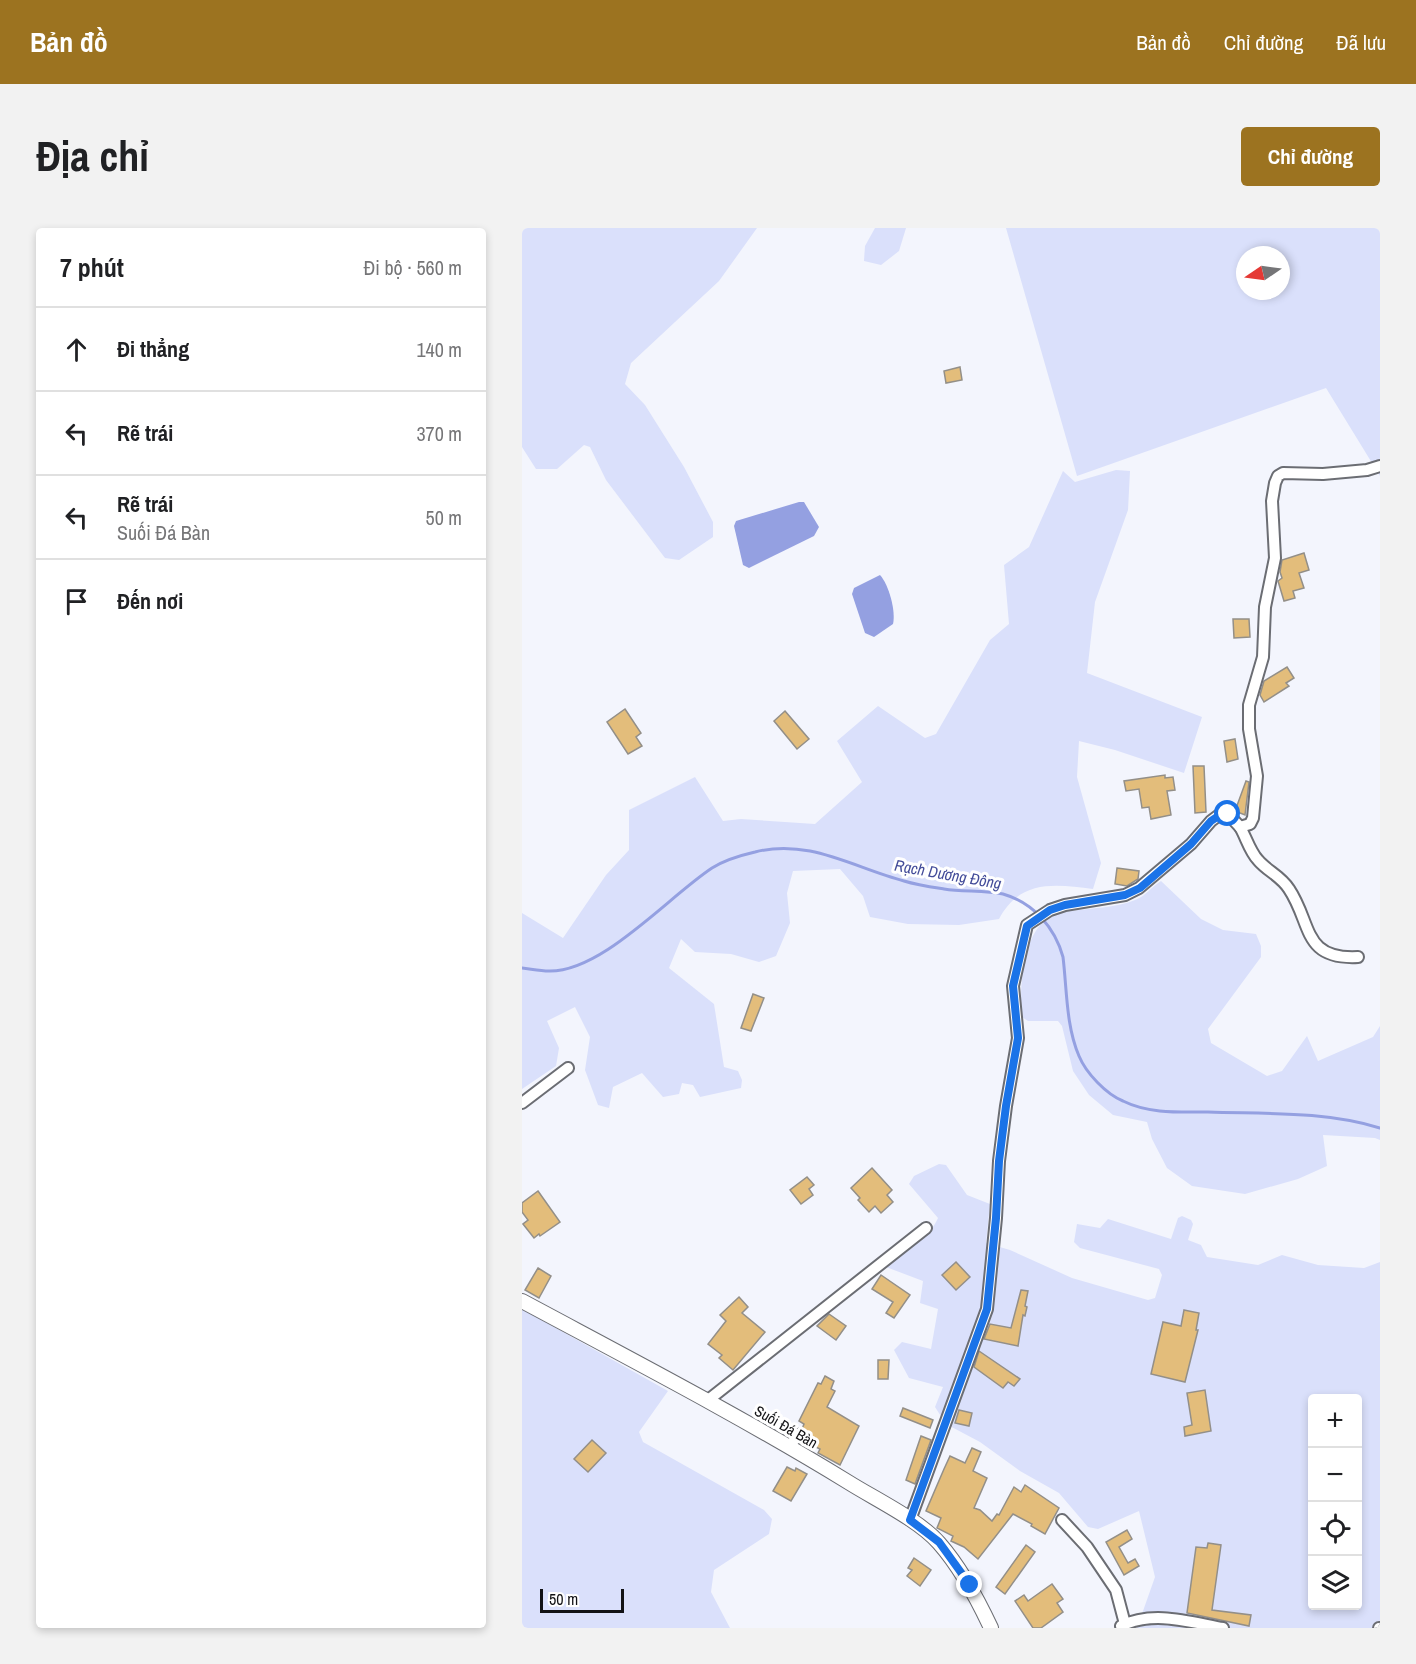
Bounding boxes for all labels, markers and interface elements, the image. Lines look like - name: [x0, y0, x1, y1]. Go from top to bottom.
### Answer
- text: Bản đồ: [30, 23, 108, 61]
- text: Bản đồ: [1136, 28, 1191, 57]
- text: Chỉ đường: [1224, 28, 1303, 57]
- text: Đã lưu: [1336, 28, 1386, 57]
- button: Chỉ đường: [1241, 127, 1380, 186]
- text: Địa chỉ: [36, 128, 149, 184]
- north arrow: [1236, 246, 1290, 300]
- text: 7 phút: [60, 250, 124, 285]
- text: Đi bộ · 560 m: [364, 254, 462, 281]
- icon: ahead: [60, 333, 93, 366]
- text: Đi thẳng: [117, 334, 189, 364]
- text: 140 m: [416, 336, 462, 363]
- icon: left: [60, 417, 93, 450]
- text: Rẽ trái: [117, 418, 173, 448]
- text: 370 m: [416, 420, 462, 447]
- text: Rẽ trái: [117, 489, 173, 519]
- icon: left: [60, 501, 93, 534]
- text: 50 m: [426, 504, 462, 531]
- text: Suối Đá Bàn: [117, 519, 210, 546]
- icon: arrive: [60, 585, 93, 618]
- text: Đến nơi: [117, 586, 183, 616]
- route start: [1214, 800, 1240, 826]
- water label: Rạch Dương Đông: [893, 854, 1003, 894]
- map controls: [1308, 1394, 1362, 1610]
- button: +: [1308, 1394, 1362, 1448]
- street label: Suối Đá Bàn: [751, 1400, 822, 1453]
- button: −: [1308, 1448, 1362, 1502]
- button: locate: [1308, 1502, 1362, 1556]
- button: layers: [1308, 1556, 1362, 1610]
- route end: [956, 1571, 982, 1597]
- scale bar: [540, 1586, 624, 1614]
- text: 50 m: [549, 1588, 578, 1610]

